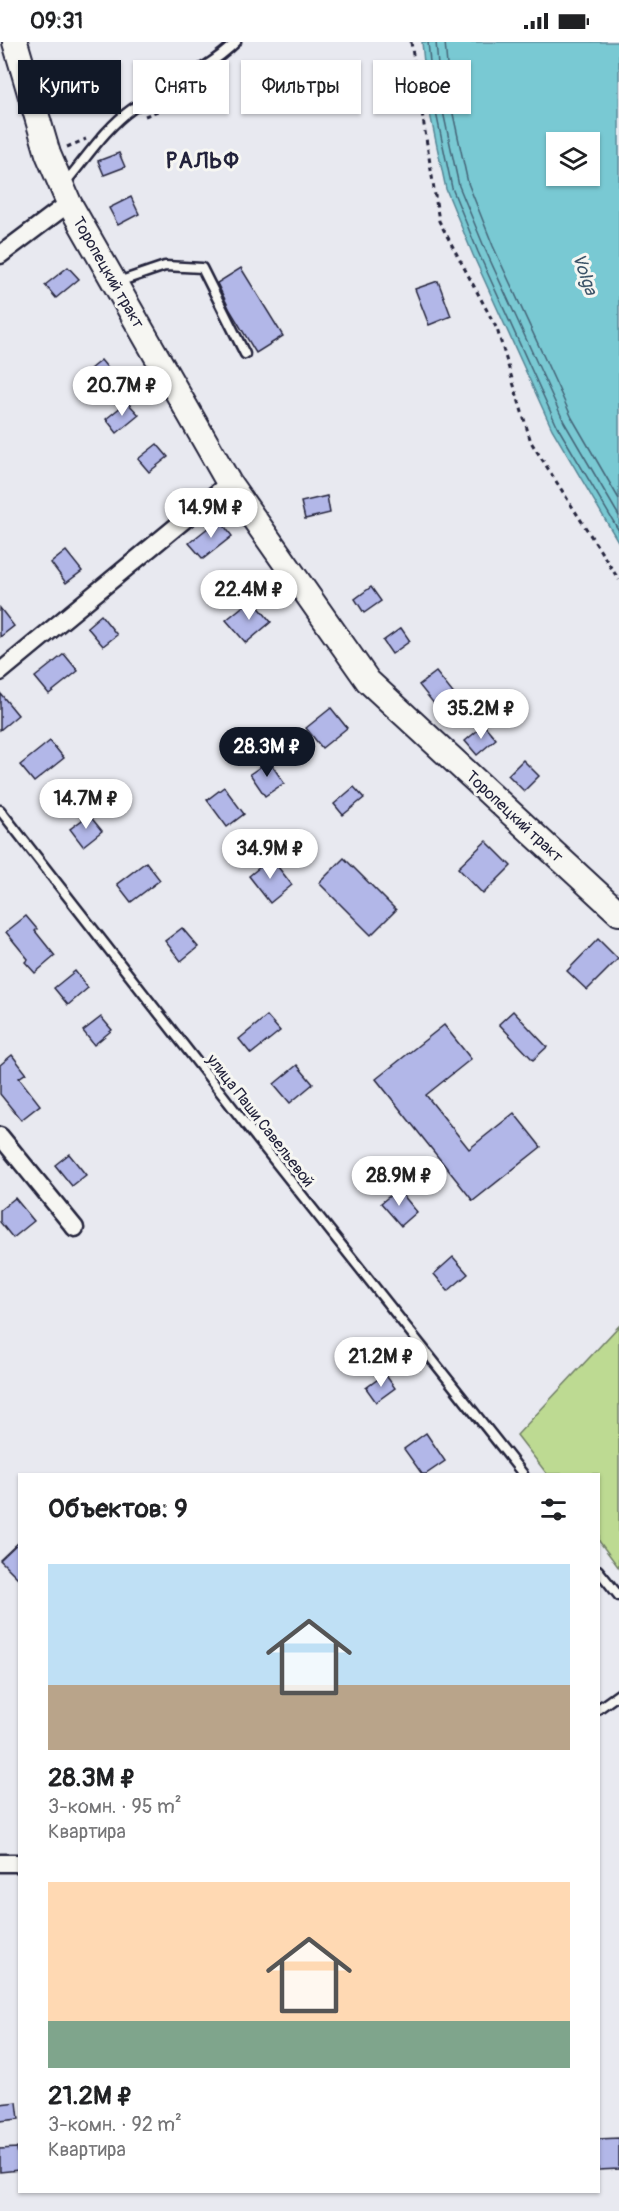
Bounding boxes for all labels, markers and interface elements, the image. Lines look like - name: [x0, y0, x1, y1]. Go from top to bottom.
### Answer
- text: 09:31: [30, 7, 83, 35]
- chip: Купить: [18, 60, 121, 114]
- chip: Снять: [133, 60, 229, 114]
- chip: Фильтры: [241, 60, 361, 114]
- chip: Новое: [373, 60, 471, 114]
- map controls: [546, 132, 600, 186]
- button: layers: [546, 132, 600, 186]
- district label: РАЛЬФ: [166, 147, 240, 175]
- street label: Торопецкий тракт: [68, 213, 148, 332]
- water label: Volga: [567, 250, 603, 299]
- pin: 20.7M ₽: [67, 366, 177, 417]
- text: 20.7M ₽: [87, 373, 157, 398]
- pin: 14.9M ₽: [156, 488, 266, 539]
- text: 14.9M ₽: [179, 495, 243, 520]
- pin: 22.4M ₽: [194, 570, 304, 621]
- text: 22.4M ₽: [214, 577, 284, 602]
- pin: 35.2M ₽: [426, 689, 536, 740]
- text: 35.2M ₽: [447, 696, 515, 721]
- pin: 28.3M ₽: [212, 727, 322, 778]
- text: 28.3M ₽: [233, 734, 301, 759]
- street label: Торопецкий тракт: [462, 767, 567, 867]
- pin: 14.7M ₽: [31, 779, 141, 830]
- text: 14.7M ₽: [53, 786, 119, 811]
- pin: 34.9M ₽: [215, 829, 325, 880]
- text: 34.9M ₽: [236, 836, 304, 861]
- street label: улица Паши Савельевой: [201, 1049, 318, 1191]
- pin: 28.9M ₽: [344, 1156, 454, 1207]
- text: 28.9M ₽: [366, 1163, 432, 1188]
- pin: 21.2M ₽: [326, 1337, 436, 1388]
- text: 21.2M ₽: [348, 1344, 414, 1369]
- text: Объектов: 9: [48, 1493, 188, 1525]
- icon: filters: [537, 1493, 570, 1526]
- icon: home: [255, 1603, 363, 1711]
- text: 28.3M ₽: [48, 1762, 136, 1794]
- text: 3-комн. · 95 m²: [48, 1794, 182, 1819]
- text: Квартира: [48, 1819, 126, 1844]
- icon: home: [255, 1921, 363, 2029]
- text: 21.2M ₽: [48, 2080, 133, 2112]
- text: 3-комн. · 92 m²: [48, 2112, 182, 2137]
- text: Квартира: [48, 2137, 126, 2162]

